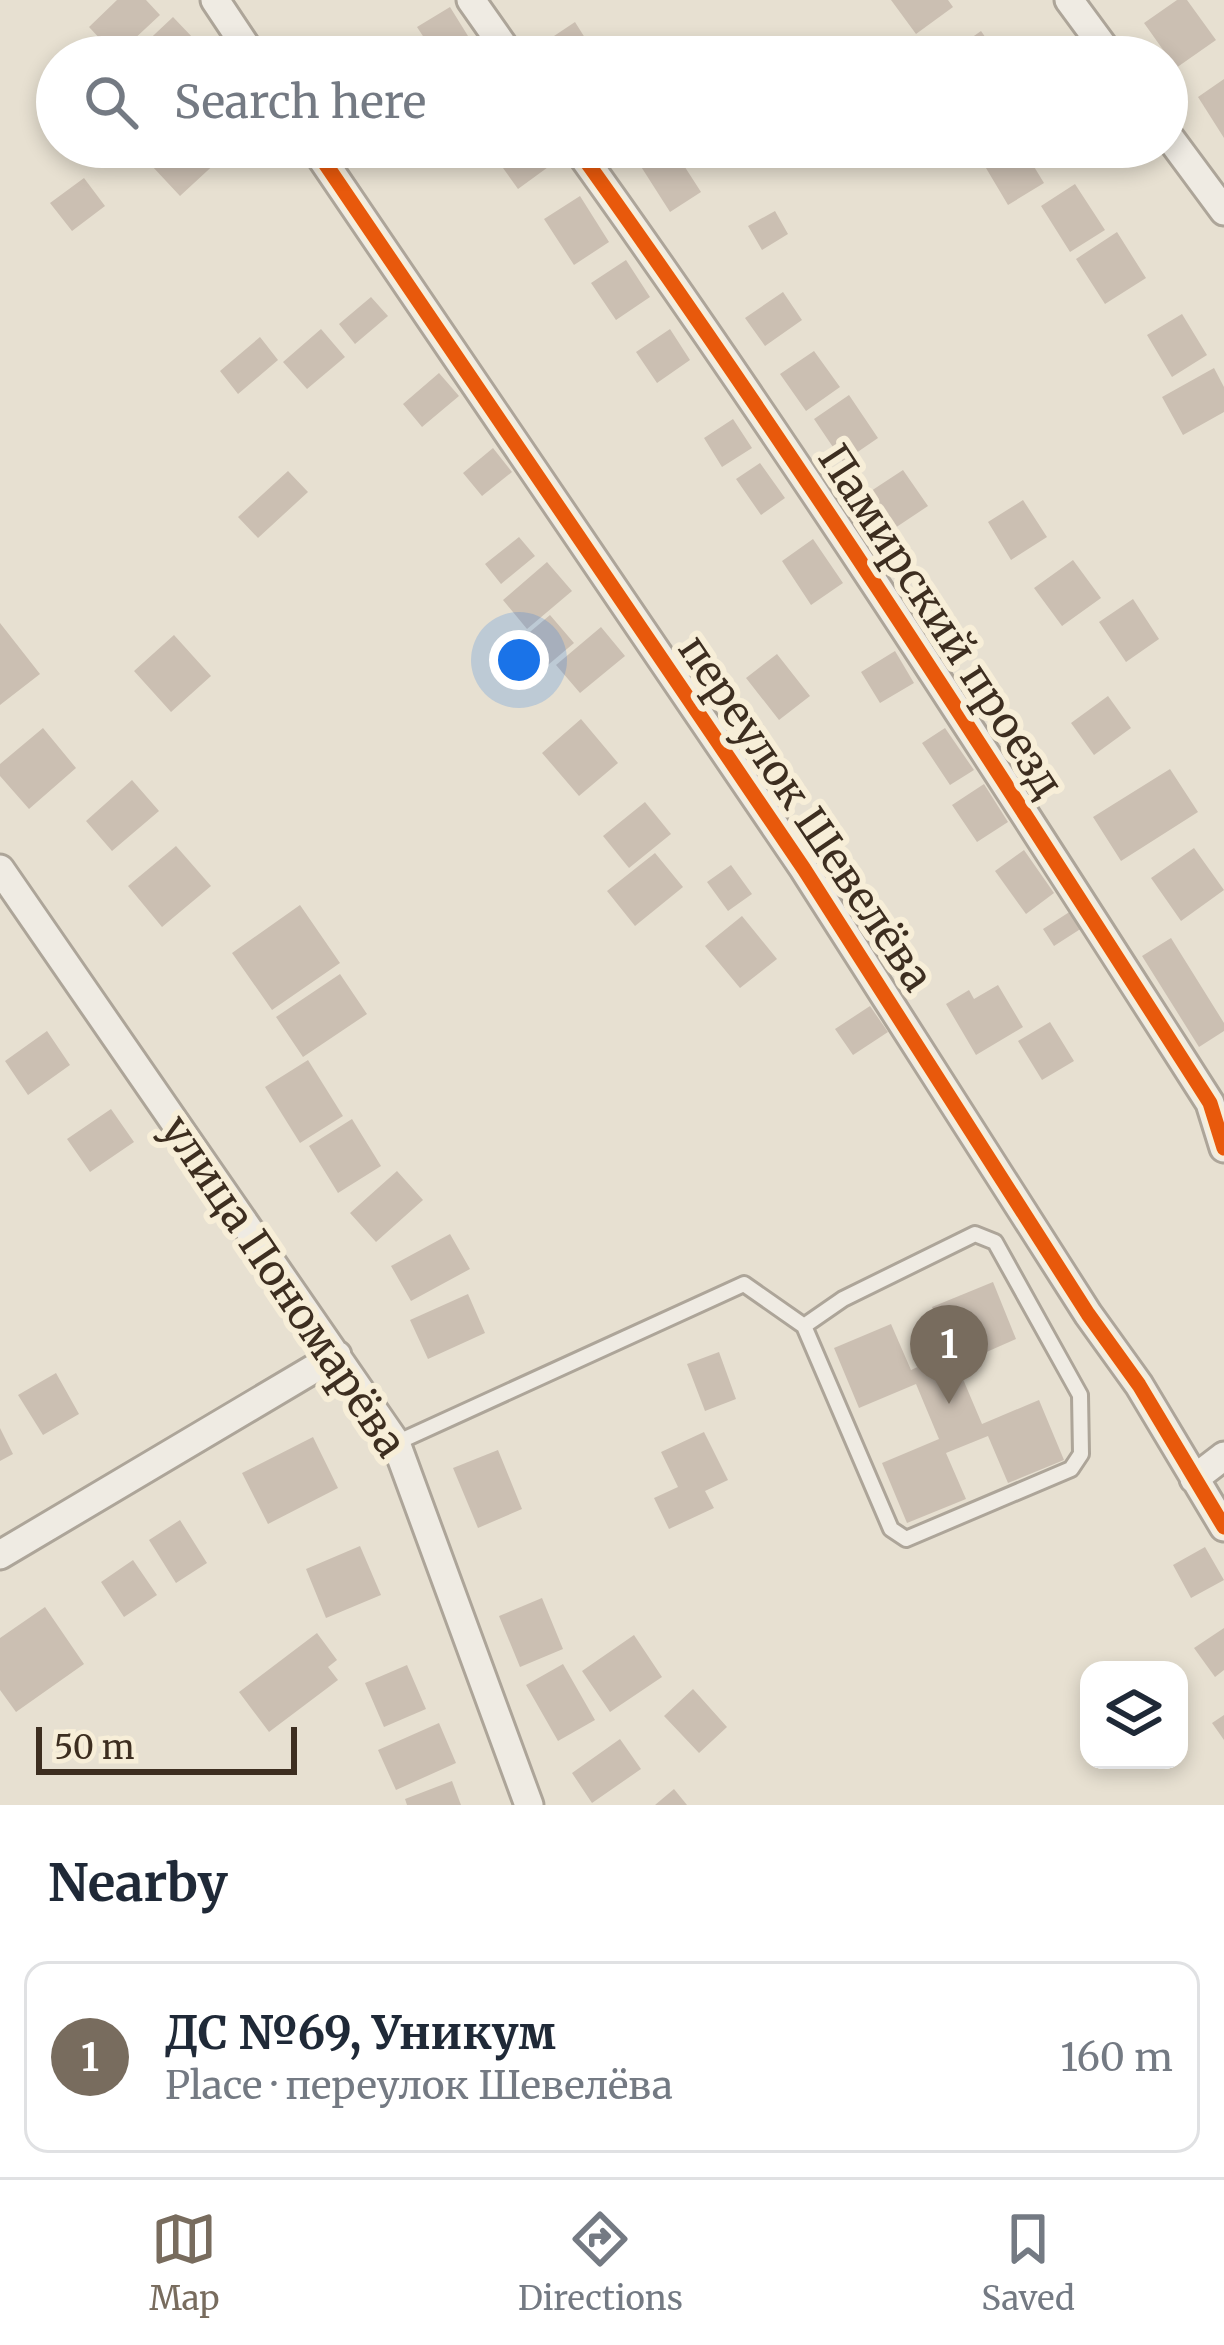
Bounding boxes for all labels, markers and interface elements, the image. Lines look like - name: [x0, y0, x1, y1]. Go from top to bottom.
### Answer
- search box: [36, 36, 1188, 168]
- icon: search: [78, 69, 144, 135]
- text: Search here: [174, 74, 426, 130]
- street label: Памирский проезд: [807, 435, 1075, 807]
- street label: переулок Шевелёва: [668, 625, 944, 1001]
- your location: [489, 630, 549, 690]
- street label: улица Пономарёва: [150, 1105, 418, 1467]
- pin: 1: [910, 1305, 988, 1404]
- map controls: [1080, 1661, 1188, 1769]
- button: layers: [1080, 1661, 1188, 1769]
- scale bar: [36, 1721, 297, 1774]
- text: 50 m: [54, 1727, 135, 1768]
- text: Nearby: [48, 1851, 228, 1915]
- text: ДС №69, Уникум: [165, 2005, 556, 2061]
- text: 1: [81, 2033, 99, 2082]
- text: 160 m: [1060, 2033, 1173, 2082]
- text: Place · переулок Шевелёва: [165, 2061, 673, 2110]
- tab: Map: [149, 2206, 220, 2319]
- tab: Directions: [518, 2206, 683, 2319]
- tab: Saved: [981, 2206, 1075, 2319]

